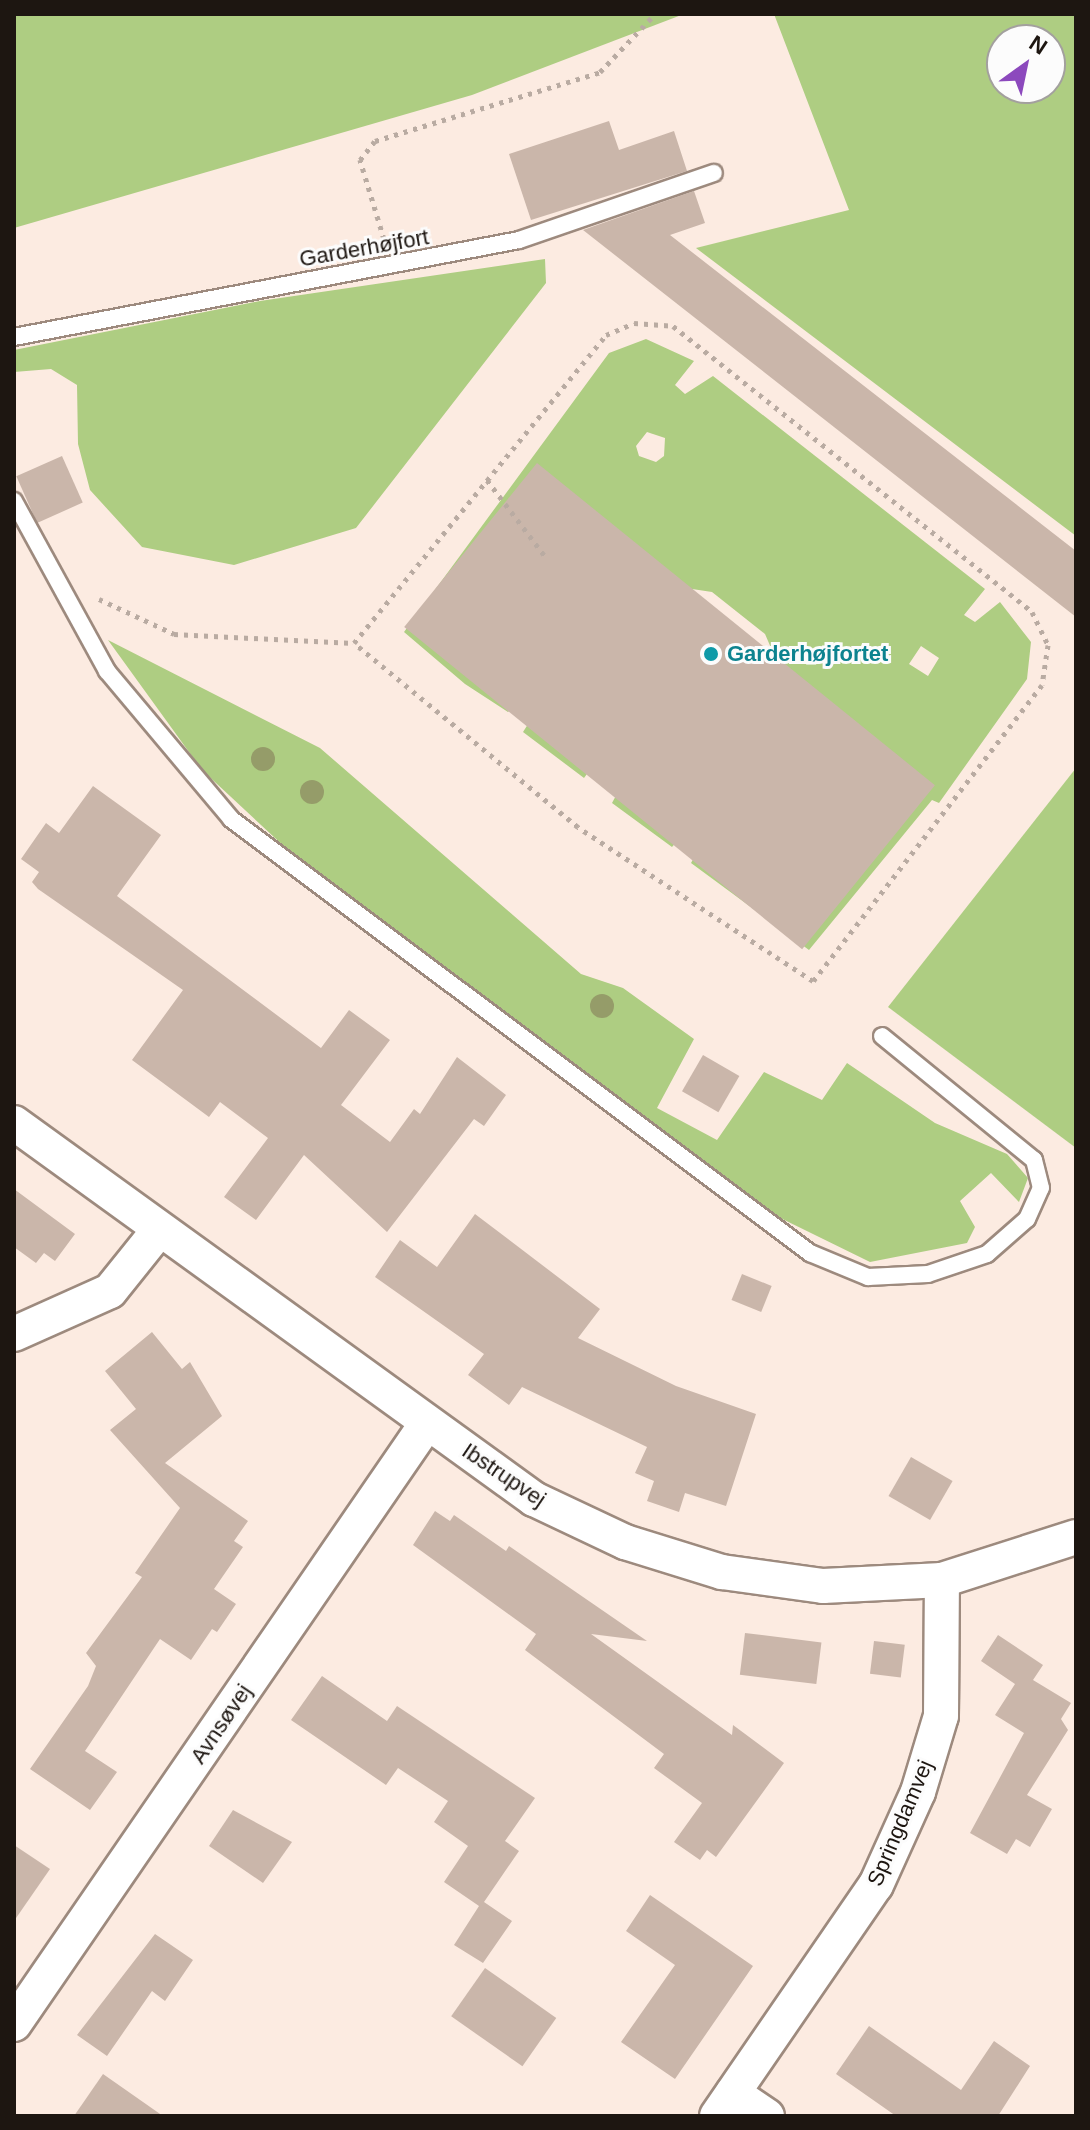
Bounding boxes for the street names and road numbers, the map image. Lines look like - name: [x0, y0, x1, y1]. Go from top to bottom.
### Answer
- street label: Garderhøjfort: [297, 224, 431, 272]
- street label: Ibstrupvej: [457, 1437, 551, 1513]
- street label: Avnsøvej: [185, 1679, 257, 1769]
- street label: Springdamvej: [862, 1756, 938, 1890]

